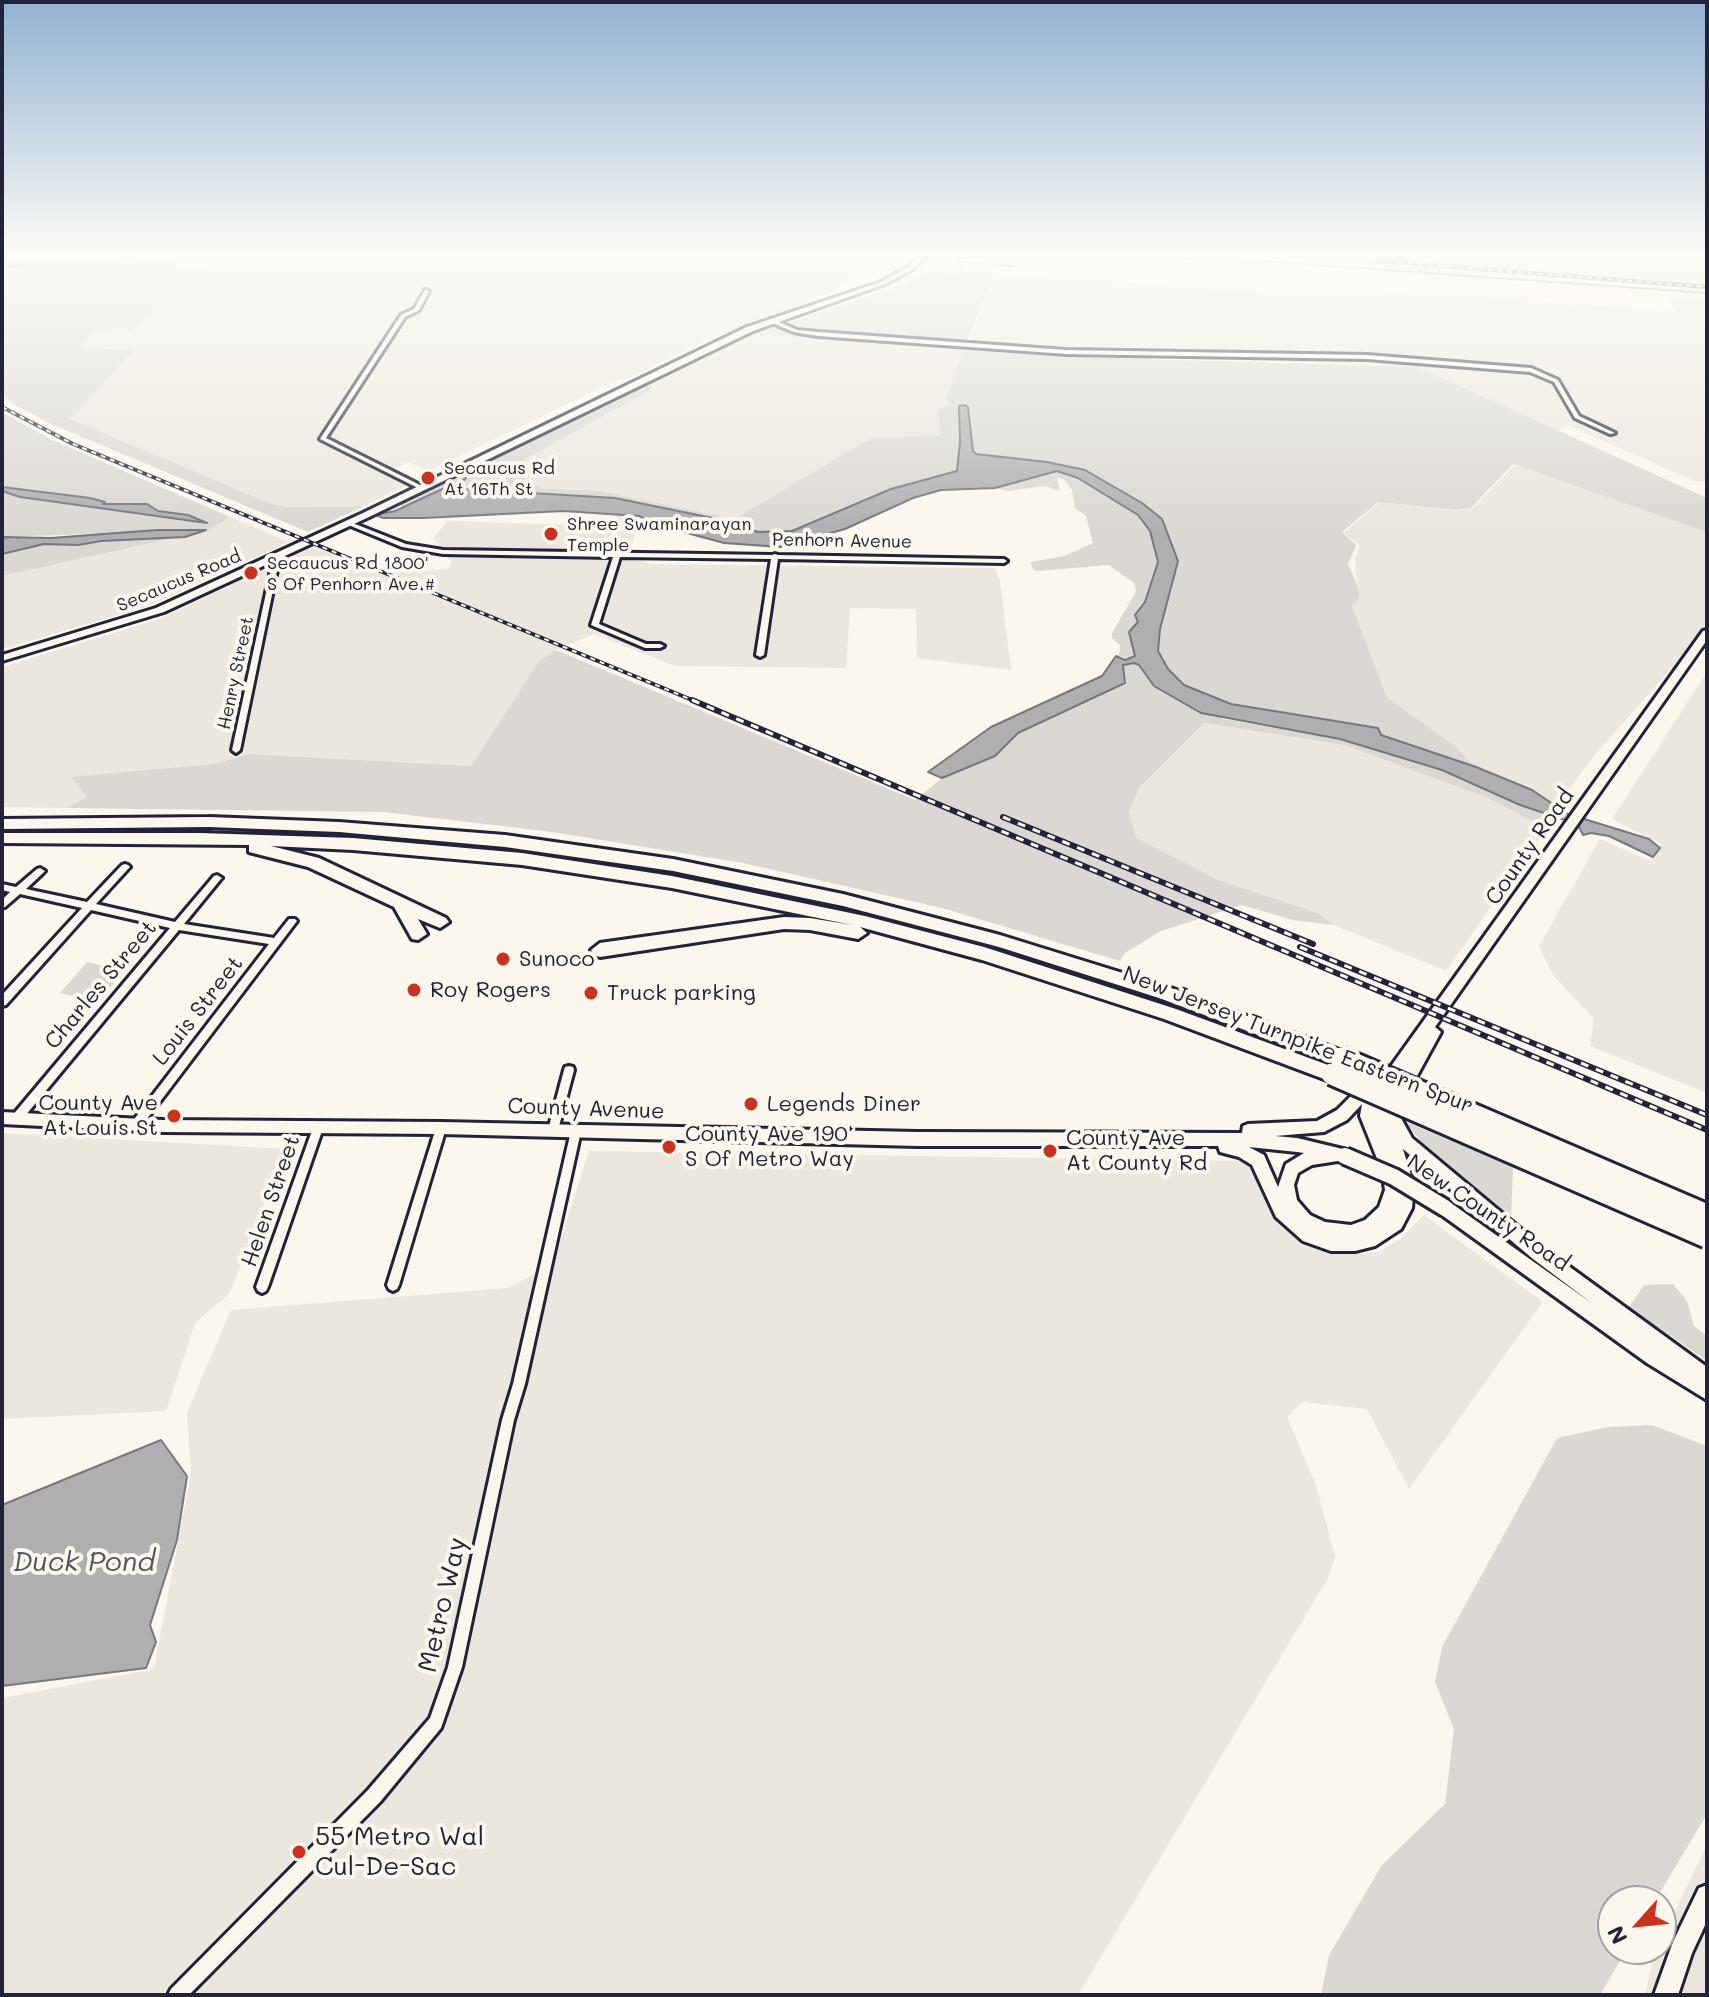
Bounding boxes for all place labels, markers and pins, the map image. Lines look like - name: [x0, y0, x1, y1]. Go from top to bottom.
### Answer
- place label: Secaucus Rd At 16Th St: [444, 457, 555, 500]
- marker: Secaucus Rd At 16Th St: [419, 469, 437, 487]
- place label: Shree Swaminarayan Temple: [567, 513, 752, 556]
- marker: Shree Swaminarayan Temple: [542, 525, 560, 543]
- place label: Secaucus Rd 1800' S Of Penhorn Ave.#: [267, 552, 435, 594]
- marker: Secaucus Rd 1800' S Of Penhorn Ave.#: [242, 564, 260, 582]
- place label: Sunoco: [519, 946, 595, 972]
- marker: Sunoco: [494, 950, 512, 968]
- place label: Roy Rogers: [430, 977, 551, 1003]
- place label: Truck parking: [607, 980, 756, 1006]
- marker: Roy Rogers: [405, 981, 423, 999]
- marker: Truck parking: [582, 984, 600, 1002]
- place label: County Ave At Louis St: [39, 1090, 158, 1142]
- place label: Legends Diner: [767, 1091, 921, 1117]
- marker: Legends Diner: [742, 1095, 760, 1113]
- marker: County Ave At Louis St: [165, 1107, 183, 1125]
- place label: County Ave 190' S Of Metro Way: [685, 1121, 854, 1172]
- place label: County Ave At County Rd: [1066, 1125, 1207, 1176]
- marker: County Ave 190' S Of Metro Way: [660, 1138, 678, 1156]
- marker: County Ave At County Rd: [1041, 1142, 1059, 1160]
- place label: 55 Metro Wal Cul-De-Sac: [315, 1821, 484, 1882]
- marker: 55 Metro Wal Cul-De-Sac: [290, 1843, 308, 1861]

